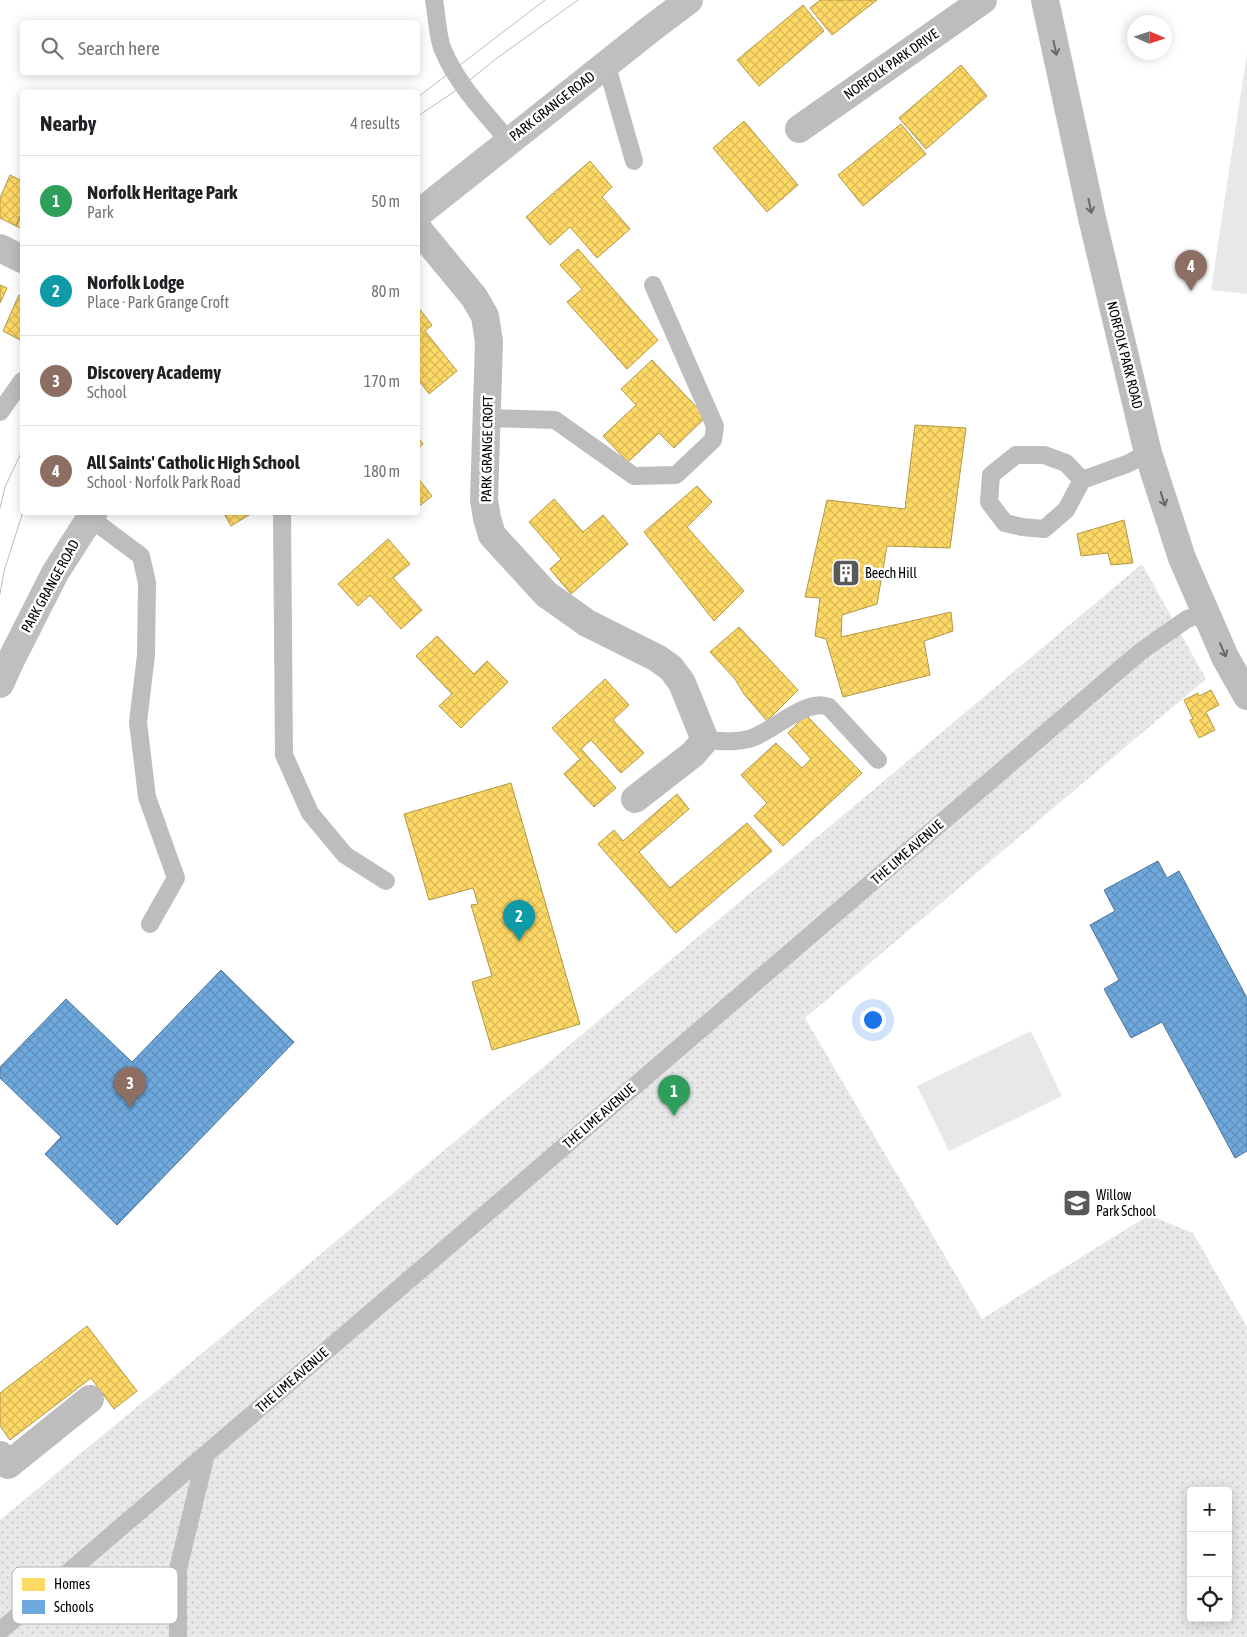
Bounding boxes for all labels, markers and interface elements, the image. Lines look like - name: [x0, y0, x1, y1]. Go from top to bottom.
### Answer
- north arrow: [1127, 15, 1172, 60]
- search box: [20, 20, 420, 75]
- street label: NORFOLK PARK DRIVE: [841, 25, 941, 103]
- icon: search: [38, 34, 66, 62]
- text: Search here: [78, 37, 160, 59]
- one-way arrow: [1051, 39, 1060, 55]
- street label: PARK GRANGE ROAD: [506, 68, 598, 144]
- text: Nearby: [40, 111, 96, 135]
- text: 4 results: [350, 114, 400, 132]
- text: Norfolk Heritage Park: [87, 181, 237, 203]
- text: 1: [52, 192, 60, 210]
- text: 50 m: [371, 192, 400, 210]
- one-way arrow: [1085, 198, 1095, 214]
- text: Park: [87, 203, 114, 221]
- pin: 4: [1175, 250, 1207, 291]
- text: Norfolk Lodge: [87, 271, 184, 293]
- text: 2: [52, 282, 60, 300]
- text: 80 m: [371, 282, 400, 300]
- text: Place · Park Grange Croft: [87, 293, 229, 311]
- street label: NORFOLK PARK ROAD: [1104, 300, 1146, 411]
- text: Discovery Academy: [87, 361, 221, 383]
- text: 3: [52, 372, 60, 390]
- text: 170 m: [364, 372, 400, 390]
- text: School: [87, 383, 127, 401]
- street label: PARK GRANGE CROFT: [478, 395, 496, 503]
- text: All Saints' Catholic High School: [87, 451, 300, 473]
- text: 4: [52, 462, 60, 480]
- text: 180 m: [364, 462, 400, 480]
- text: School · Norfolk Park Road: [87, 473, 241, 491]
- one-way arrow: [1159, 491, 1168, 507]
- street label: PARK GRANGE ROAD: [18, 537, 82, 635]
- building icon: Beech Hill: [831, 558, 861, 588]
- place label: Beech Hill: [865, 565, 917, 581]
- one-way arrow: [1218, 642, 1228, 657]
- street label: THE LIME AVENUE: [868, 816, 946, 888]
- pin: 2: [503, 900, 535, 941]
- your location: [860, 1007, 886, 1033]
- pin: 3: [114, 1067, 146, 1108]
- pin: 1: [658, 1075, 690, 1116]
- street label: THE LIME AVENUE: [560, 1080, 638, 1152]
- place label: Willow Park School: [1096, 1187, 1156, 1219]
- school or university icon: Willow Park School: [1062, 1188, 1092, 1218]
- street label: THE LIME AVENUE: [253, 1344, 331, 1416]
- map controls: [1187, 1487, 1232, 1622]
- button: +: [1187, 1487, 1232, 1532]
- button: −: [1187, 1532, 1232, 1577]
- legend: [12, 1567, 178, 1624]
- text: Homes: [54, 1576, 90, 1592]
- button: locate: [1187, 1577, 1232, 1622]
- text: Schools: [54, 1599, 94, 1615]

